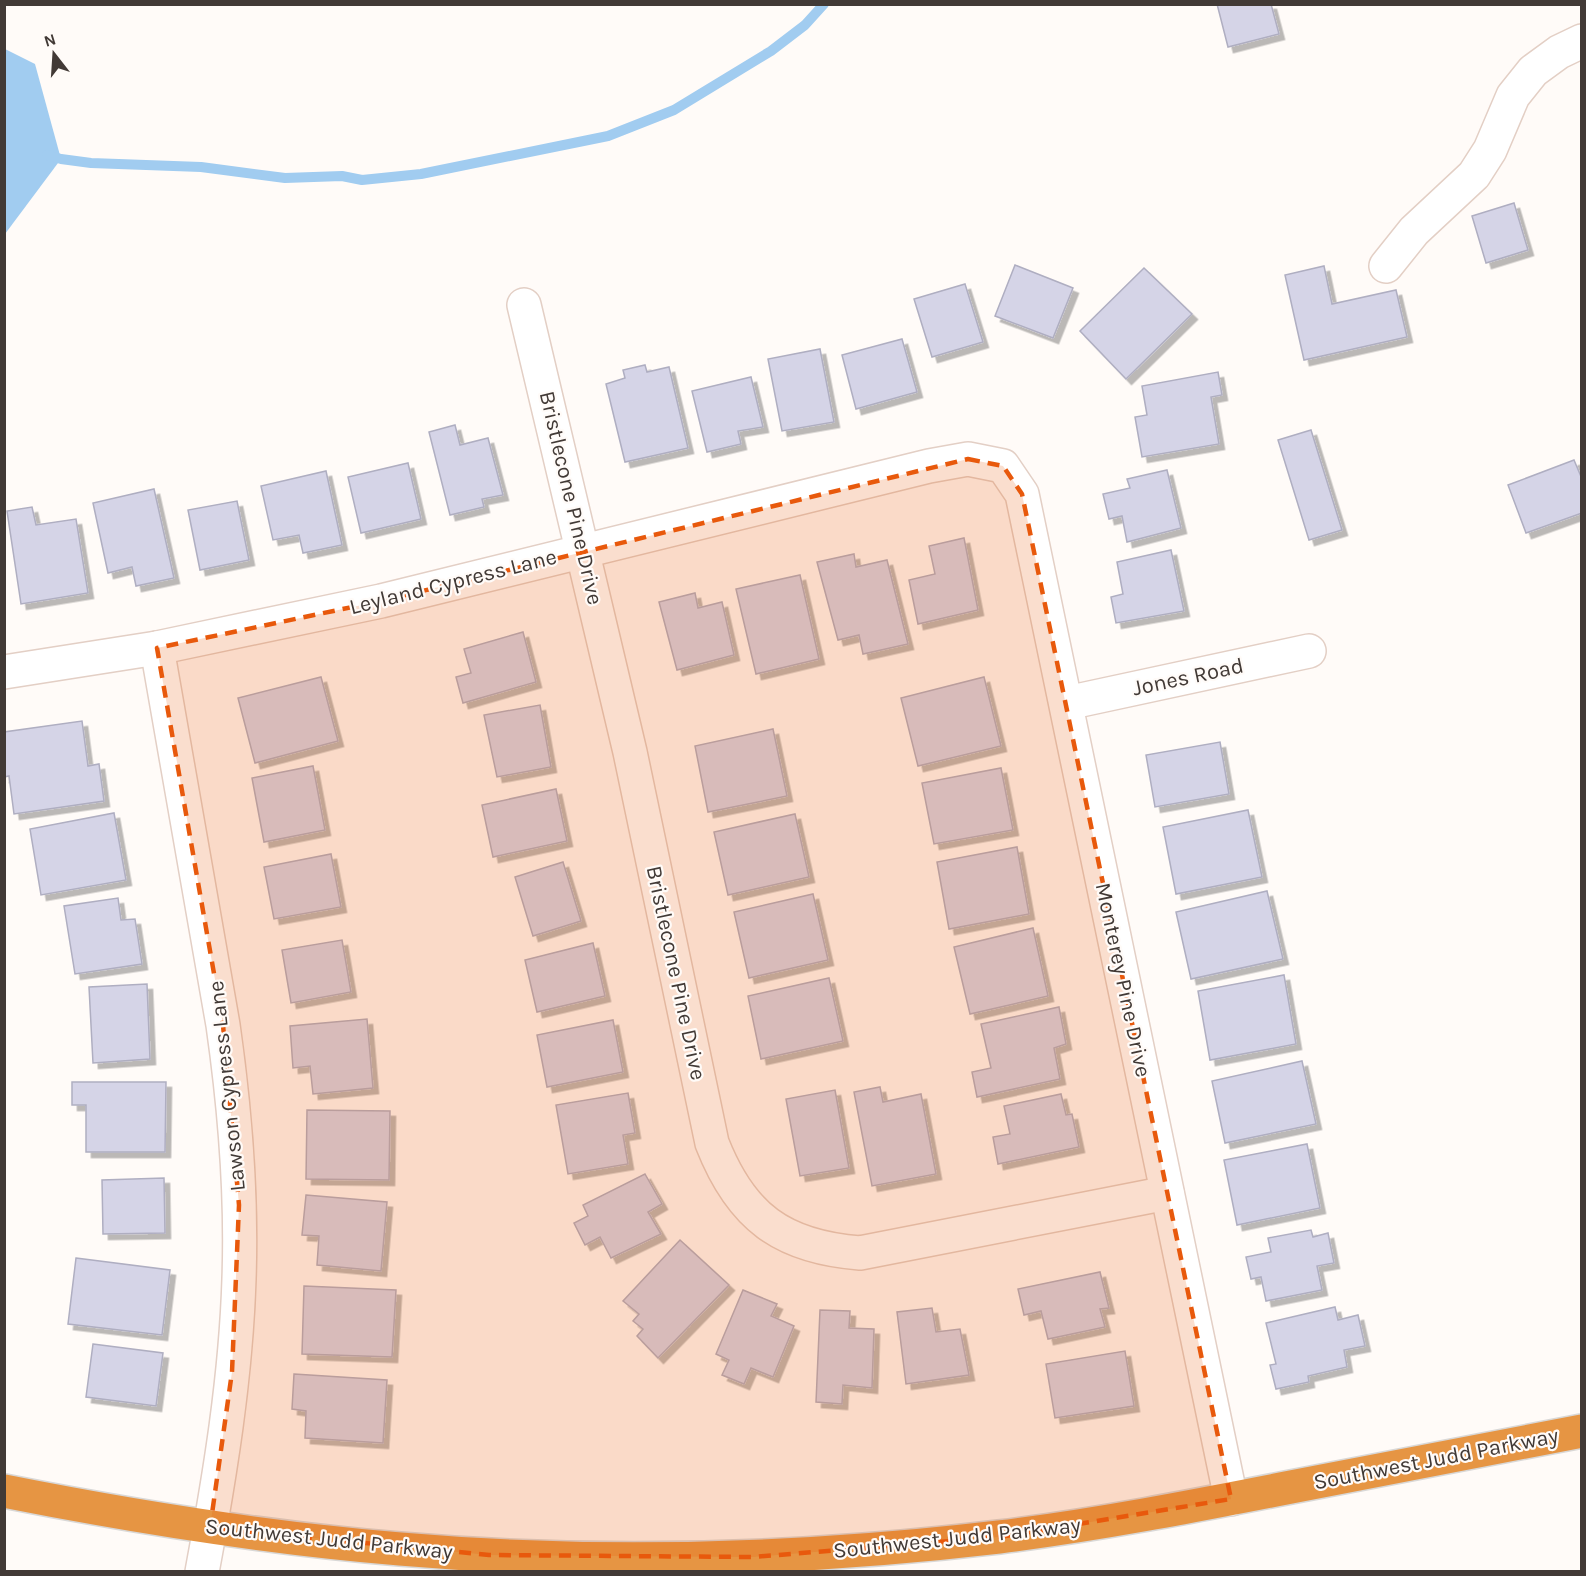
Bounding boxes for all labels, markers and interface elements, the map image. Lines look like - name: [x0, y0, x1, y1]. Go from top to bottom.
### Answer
- north arrow: [24, 24, 84, 84]
- text: N: [41, 29, 58, 51]
- street label: Bristlecone Pine Drive: [534, 389, 608, 607]
- street label: Leyland Cypress Lane: [347, 544, 559, 620]
- street label: Jones Road: [1130, 653, 1246, 701]
- street label: Bristlecone Pine Drive: [641, 863, 711, 1083]
- street label: Monterey Pine Drive: [1090, 880, 1156, 1080]
- street label: Lawson Cypress Lane: [203, 979, 251, 1193]
- street label: Southwest Judd Parkway: [1311, 1422, 1561, 1496]
- street label: Southwest Judd Parkway: [832, 1512, 1082, 1564]
- street label: Southwest Judd Parkway: [204, 1513, 454, 1565]

